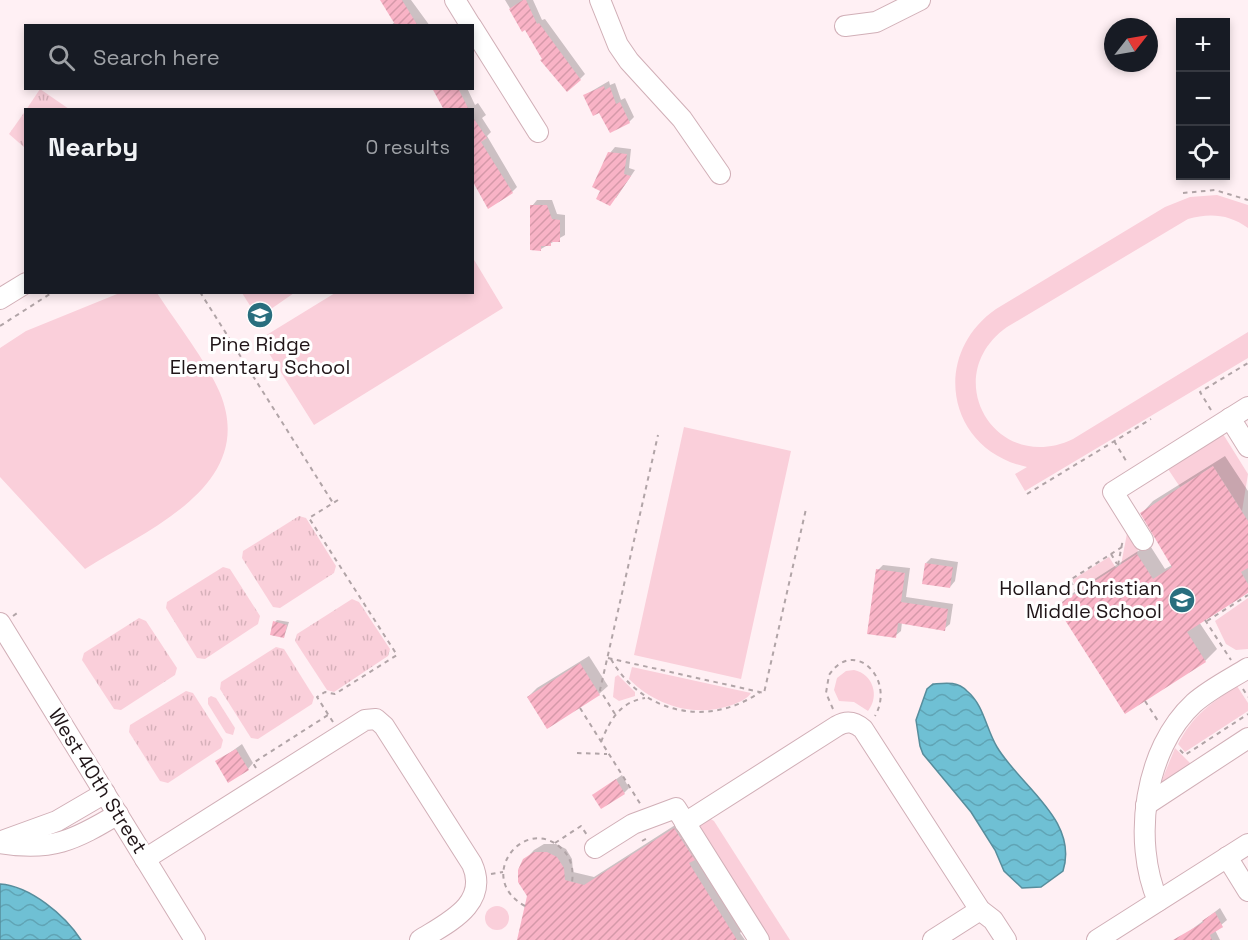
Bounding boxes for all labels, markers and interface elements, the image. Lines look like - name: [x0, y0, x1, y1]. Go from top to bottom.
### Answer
- north arrow: [1104, 18, 1158, 72]
- map controls: [1176, 18, 1230, 180]
- button: +: [1176, 18, 1230, 72]
- search box: [24, 24, 474, 90]
- icon: search: [45, 41, 78, 74]
- text: Search here: [93, 43, 220, 71]
- button: −: [1176, 72, 1230, 126]
- button: locate: [1176, 126, 1230, 180]
- text: Nearby: [48, 130, 138, 164]
- text: 0 results: [366, 134, 450, 160]
- school or university icon: Pine Ridge Elementary School: [245, 300, 275, 330]
- place label: Pine Ridge Elementary School: [170, 331, 350, 380]
- place label: Holland Christian Middle School: [999, 575, 1162, 624]
- school or university icon: Holland Christian Middle School: [1167, 585, 1197, 615]
- street label: West 40th Street: [43, 703, 153, 859]

